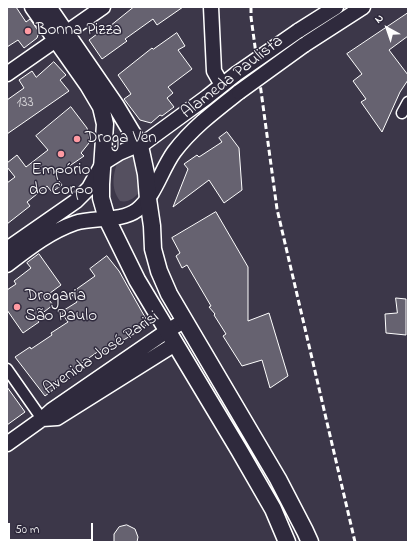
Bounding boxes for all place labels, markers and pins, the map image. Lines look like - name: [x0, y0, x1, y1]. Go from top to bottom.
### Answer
- place label: Bonna Pizza: [36, 21, 122, 41]
- marker: Bonna Pizza: [23, 26, 33, 36]
- place label: Droga Ven: [85, 129, 157, 149]
- marker: Droga Ven: [72, 134, 82, 144]
- marker: Empório do Corpo: [56, 149, 66, 159]
- place label: Empório do Corpo: [29, 161, 93, 201]
- place label: Drogaria São Paulo: [25, 287, 97, 327]
- marker: Drogaria São Paulo: [12, 302, 22, 312]

